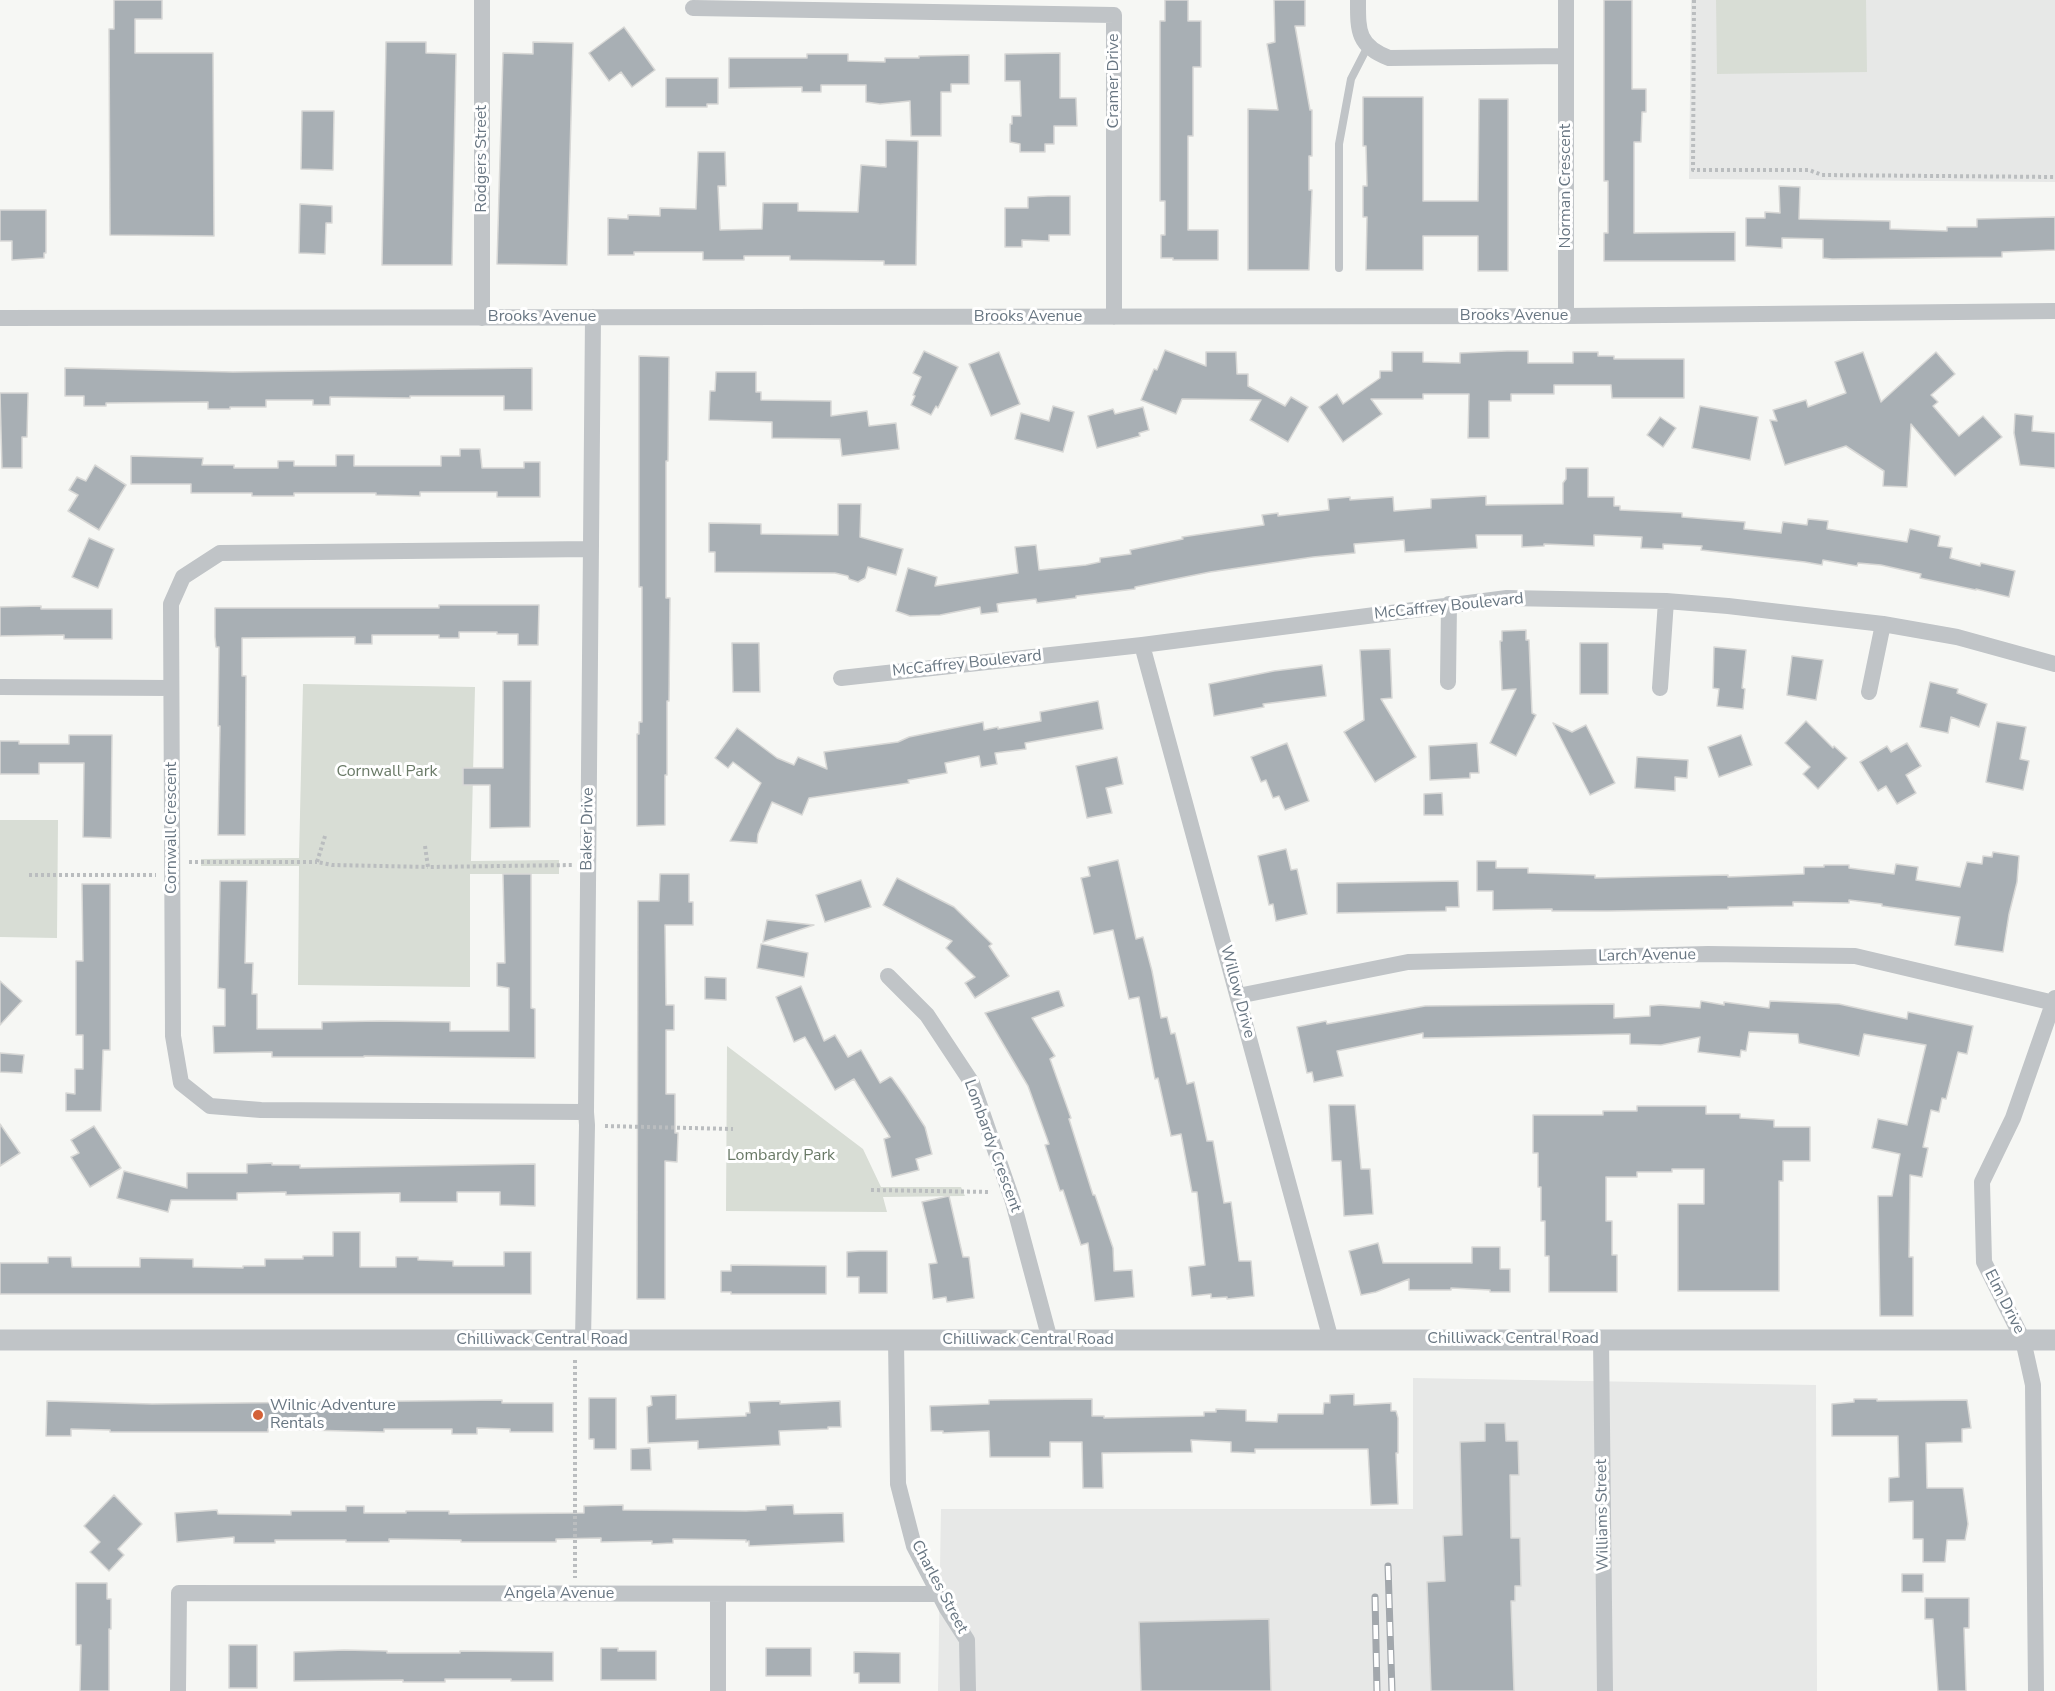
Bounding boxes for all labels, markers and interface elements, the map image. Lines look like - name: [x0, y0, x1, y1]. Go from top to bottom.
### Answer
- street label: Cramer Drive: [1104, 34, 1124, 128]
- street label: Rodgers Street: [472, 105, 492, 213]
- street label: Norman Crescent: [1556, 124, 1576, 248]
- street label: Brooks Avenue: [1460, 306, 1568, 326]
- street label: Brooks Avenue: [488, 307, 596, 327]
- street label: Brooks Avenue: [974, 307, 1082, 327]
- street label: McCaffrey Boulevard: [1373, 590, 1525, 624]
- street label: McCaffrey Boulevard: [891, 647, 1043, 681]
- street label: Cornwall Crescent: [162, 762, 182, 894]
- park label: Cornwall Park: [336, 762, 438, 782]
- street label: Baker Drive: [578, 787, 598, 871]
- street label: Willow Drive: [1215, 944, 1259, 1040]
- street label: Larch Avenue: [1598, 946, 1696, 966]
- street label: Lombardy Crescent: [959, 1077, 1025, 1215]
- park label: Lombardy Park: [727, 1146, 835, 1166]
- street label: Elm Drive: [1980, 1267, 2028, 1337]
- street label: Chilliwack Central Road: [1427, 1329, 1599, 1349]
- street label: Chilliwack Central Road: [456, 1330, 628, 1350]
- street label: Chilliwack Central Road: [942, 1330, 1114, 1350]
- place label: Wilnic Adventure Rentals: [270, 1396, 396, 1434]
- marker: Wilnic Adventure Rentals: [251, 1408, 265, 1422]
- street label: Williams Street: [1592, 1459, 1614, 1571]
- street label: Charles Street: [906, 1537, 972, 1637]
- street label: Angela Avenue: [504, 1584, 614, 1604]

